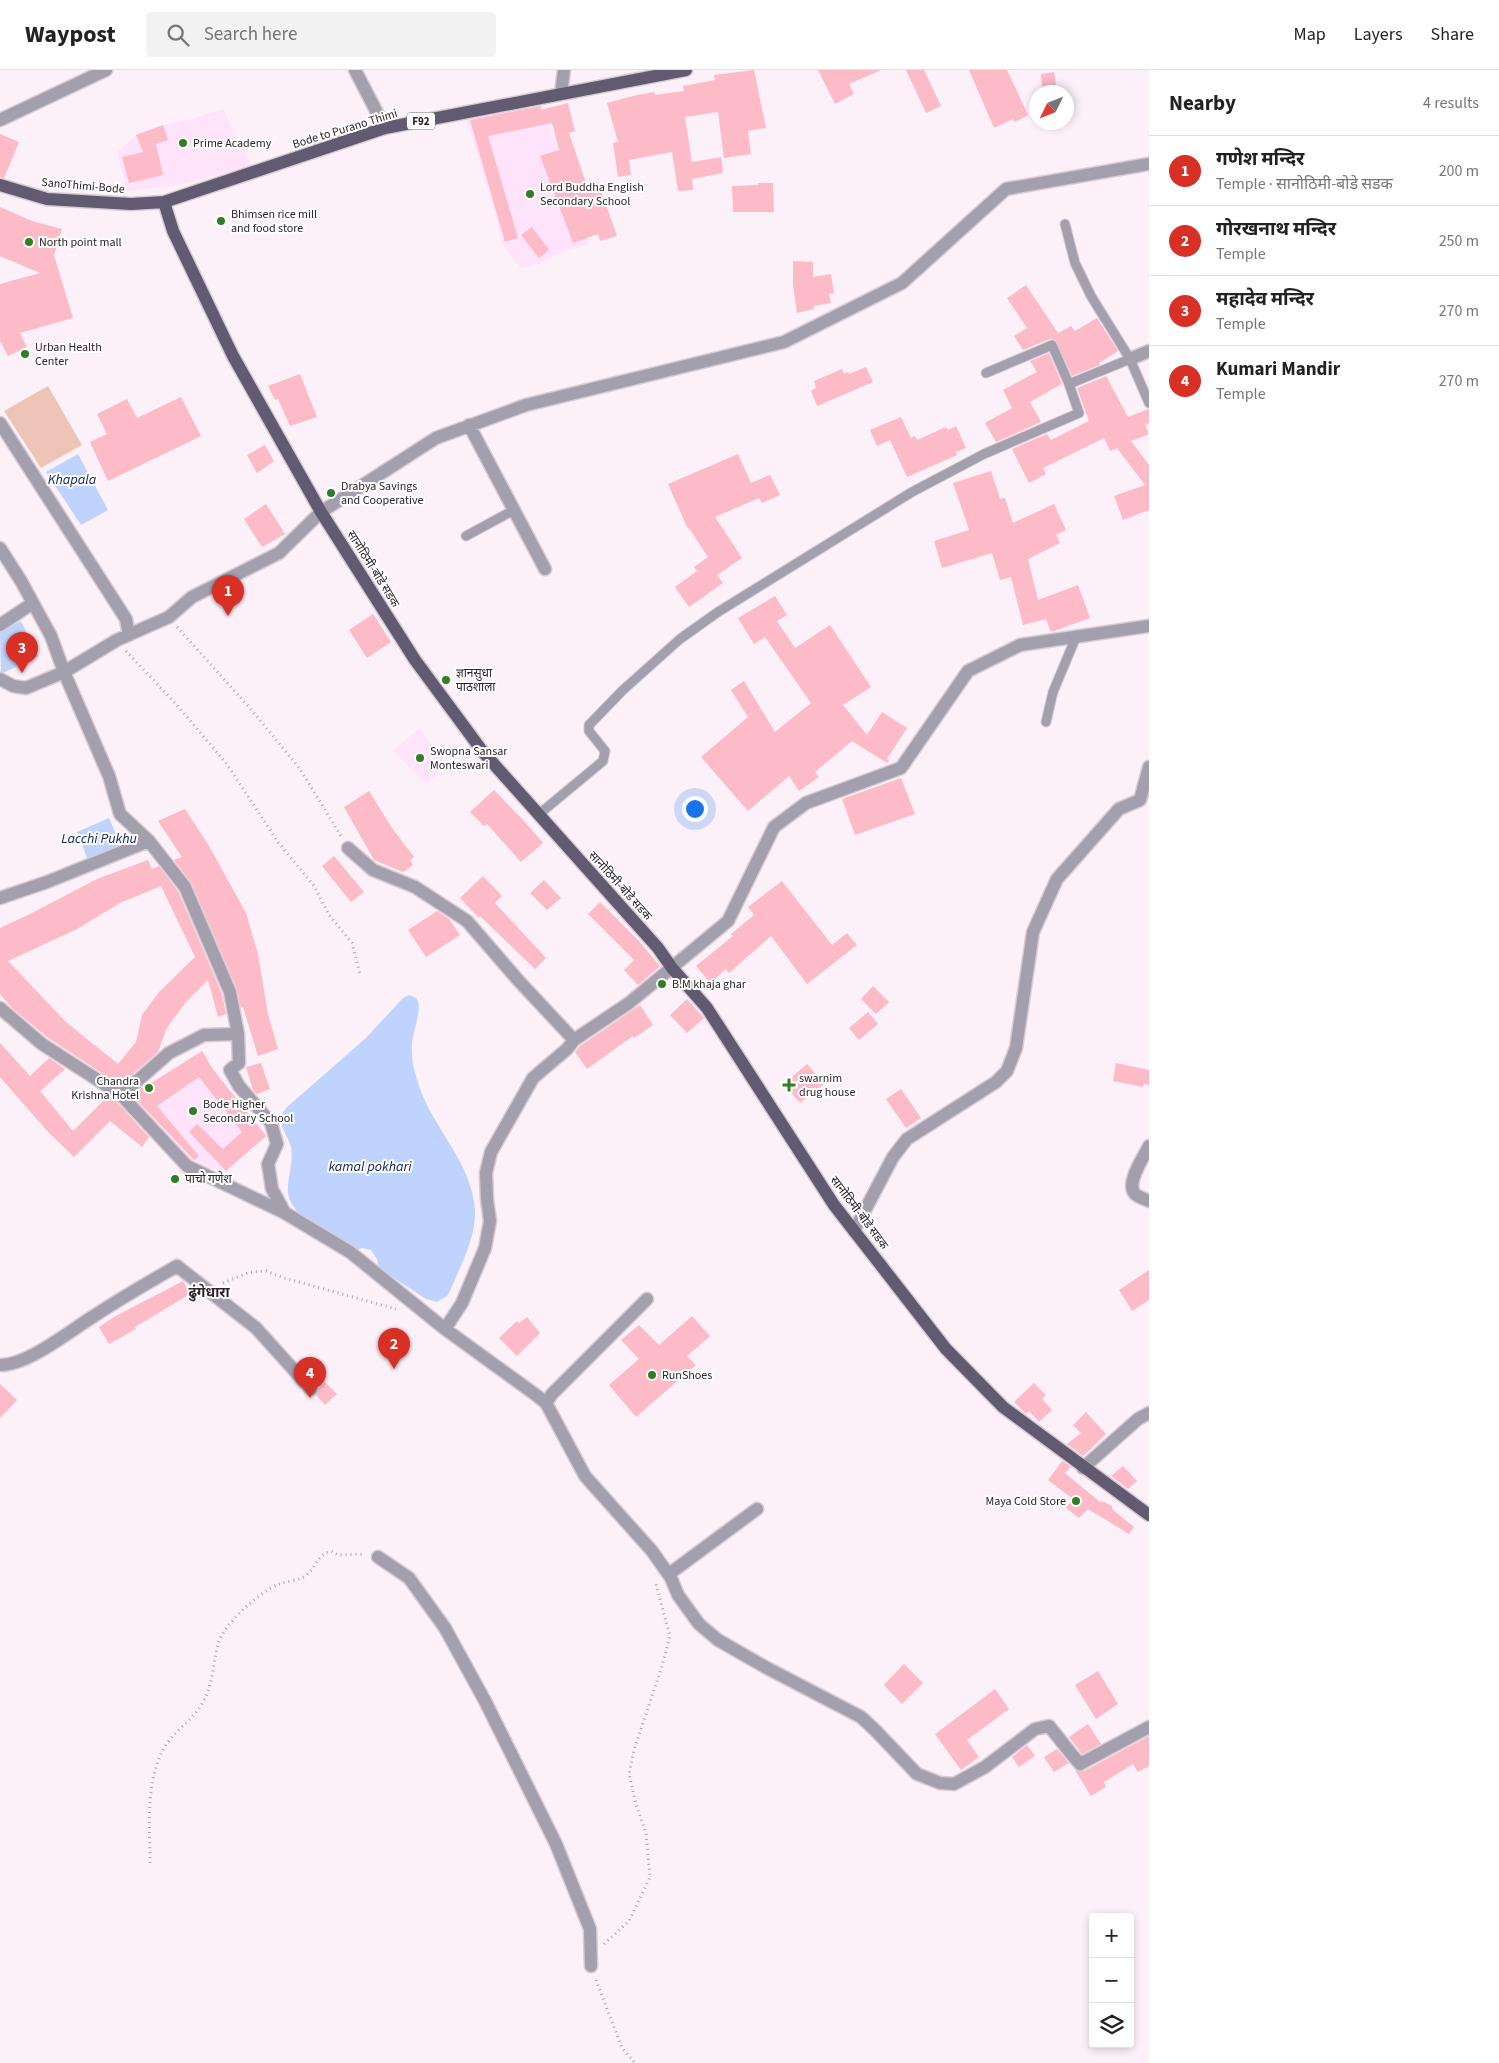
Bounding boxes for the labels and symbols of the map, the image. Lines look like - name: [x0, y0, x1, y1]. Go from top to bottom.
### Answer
- north arrow: [1029, 85, 1074, 130]
- street label: Bode to Purano Thimi: [290, 105, 400, 153]
- road number: F92: [407, 112, 435, 129]
- place label: Prime Academy: [193, 135, 272, 152]
- marker: Prime Academy: [177, 137, 189, 149]
- street label: SanoThimi-Bode: [41, 174, 125, 198]
- place label: Lord Buddha English Secondary School: [540, 179, 644, 210]
- marker: Lord Buddha English Secondary School: [524, 188, 536, 200]
- place label: Bhimsen rice mill and food store: [231, 206, 317, 237]
- marker: Bhimsen rice mill and food store: [215, 215, 227, 227]
- place label: North point mall: [39, 234, 122, 251]
- marker: North point mall: [23, 236, 35, 248]
- place label: Urban Health Center: [35, 339, 102, 370]
- marker: Urban Health Center: [19, 348, 31, 360]
- water label: Khapala: [48, 470, 97, 490]
- place label: Drabya Savings and Cooperative: [341, 478, 423, 509]
- marker: Drabya Savings and Cooperative: [325, 487, 337, 499]
- street label: सानोठिमी-बोडे सडक: [343, 527, 404, 611]
- pin: 1: [212, 575, 244, 616]
- pin: 3: [6, 632, 38, 673]
- place label: ज्ञानसुधा पाठशाला: [456, 665, 496, 696]
- marker: ज्ञानसुधा पाठशाला: [440, 674, 452, 686]
- place label: Swopna Sansar Monteswari: [430, 743, 508, 774]
- marker: Swopna Sansar Monteswari: [414, 752, 426, 764]
- your location: [682, 796, 708, 822]
- water label: Lacchi Pukhu: [61, 829, 137, 849]
- street label: सानोठिमी-बोडे सडक: [584, 848, 656, 925]
- place label: B.M khaja ghar: [672, 976, 747, 993]
- marker: B.M khaja ghar: [656, 978, 668, 990]
- place label: swarnim drug house: [799, 1070, 855, 1101]
- place label: Chandra Krishna Hotel: [71, 1073, 139, 1104]
- marker: swarnim drug house: [783, 1079, 795, 1091]
- marker: Chandra Krishna Hotel: [143, 1082, 155, 1094]
- place label: Bode Higher Secondary School: [203, 1096, 293, 1127]
- marker: Bode Higher Secondary School: [187, 1105, 199, 1117]
- water label: kamal pokhari: [328, 1157, 412, 1177]
- place label: पाचो गणेश: [185, 1171, 232, 1188]
- marker: पाचो गणेश: [169, 1173, 181, 1185]
- street label: सानोठिमी-बोडे सडक: [826, 1173, 893, 1254]
- district label: ढुंगेधारा: [188, 1283, 230, 1303]
- pin: 2: [378, 1328, 410, 1369]
- pin: 4: [294, 1357, 326, 1398]
- place label: RunShoes: [662, 1367, 712, 1384]
- marker: RunShoes: [646, 1369, 658, 1381]
- place label: Maya Cold Store: [985, 1493, 1066, 1510]
- marker: Maya Cold Store: [1070, 1495, 1082, 1507]

